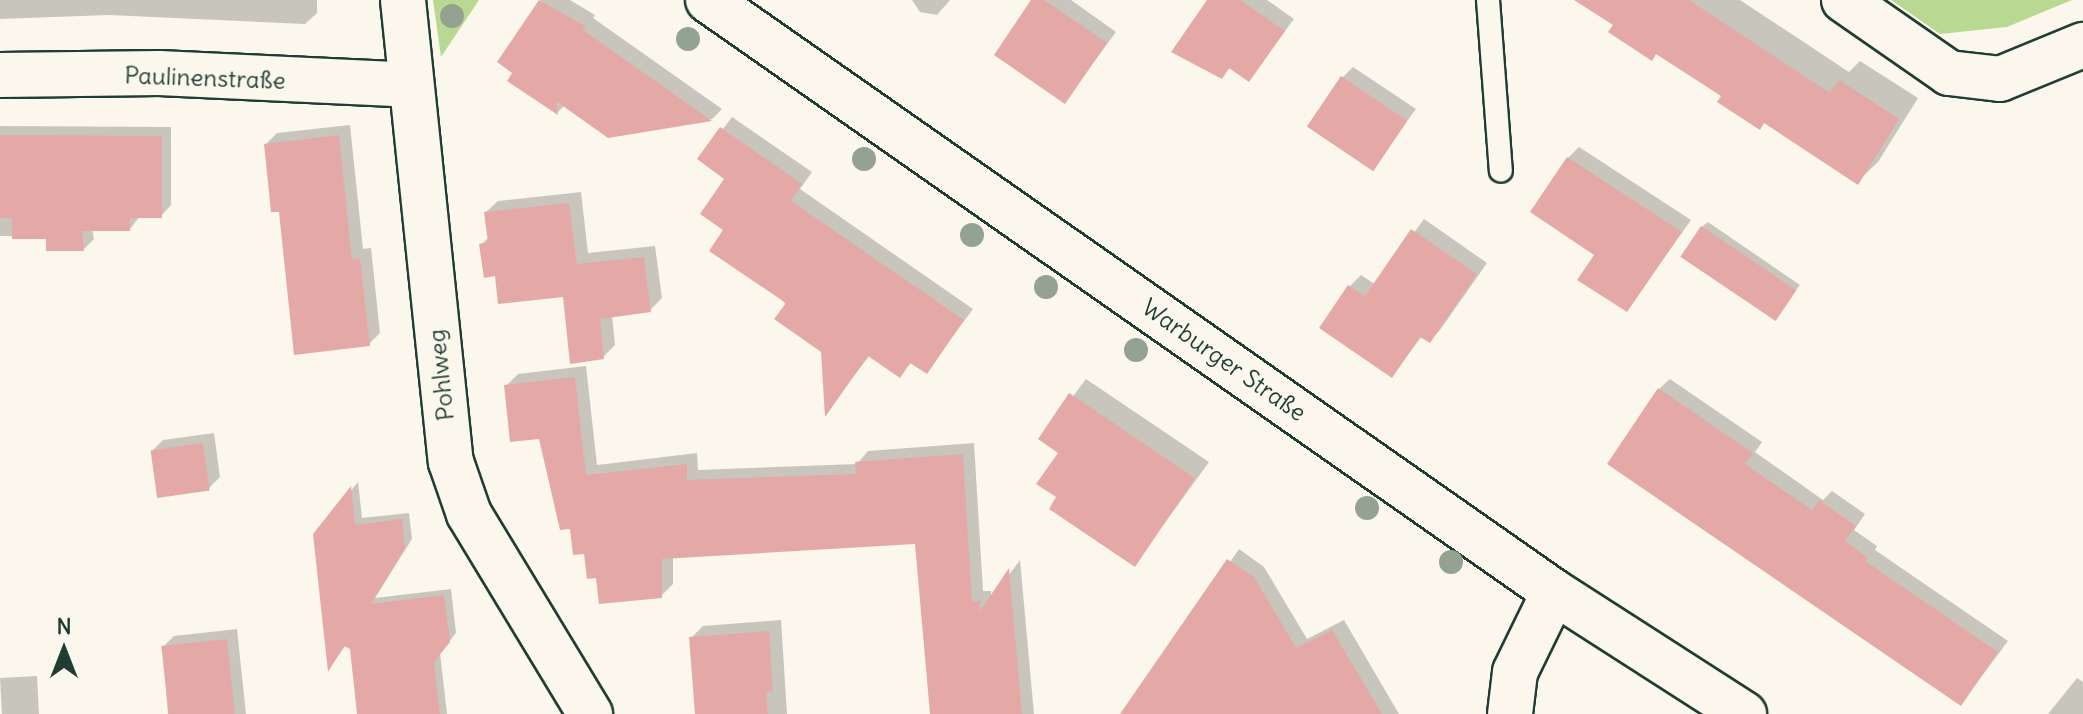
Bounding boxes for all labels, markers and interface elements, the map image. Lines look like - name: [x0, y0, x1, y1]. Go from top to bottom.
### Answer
- street label: Paulinenstraße: [124, 61, 286, 95]
- street label: Warburger Straße: [1137, 293, 1311, 427]
- street label: Pohlweg: [422, 328, 460, 422]
- north arrow: [24, 610, 104, 690]
- text: N: [56, 612, 72, 640]

